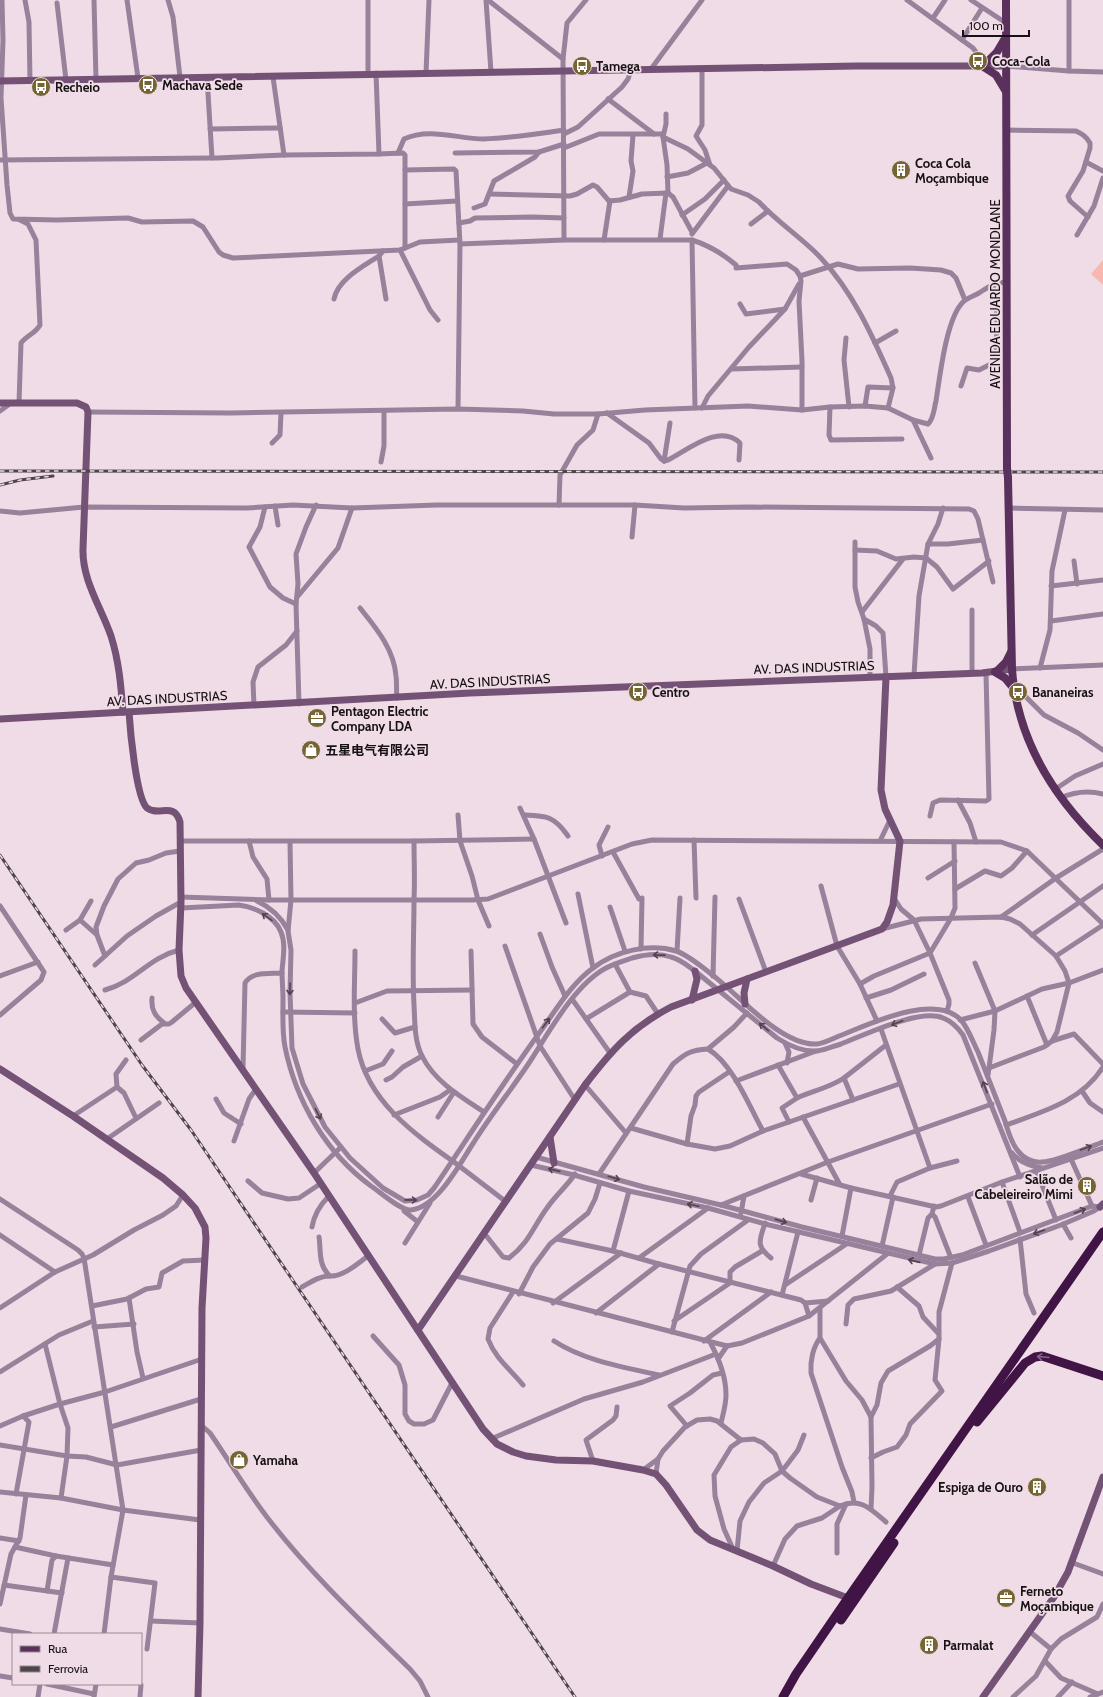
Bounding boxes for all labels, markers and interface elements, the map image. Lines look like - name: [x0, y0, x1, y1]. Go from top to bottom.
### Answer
- scale bar: [963, 12, 1029, 38]
- text: 100 m: [969, 18, 1003, 33]
- bus stop icon: Coca-Cola: [967, 50, 989, 72]
- place label: Coca-Cola: [992, 53, 1051, 69]
- bus stop icon: Tamega: [571, 55, 593, 77]
- place label: Tamega: [596, 58, 640, 74]
- bus stop icon: Machava Sede: [137, 74, 159, 96]
- bus stop icon: Recheio: [30, 76, 52, 98]
- place label: Machava Sede: [162, 77, 243, 93]
- place label: Recheio: [55, 79, 100, 95]
- place label: Coca Cola Moçambique: [915, 155, 989, 186]
- building icon: Coca Cola Moçambique: [890, 159, 912, 181]
- street label: AVENIDA EDUARDO MONDLANE: [987, 199, 1003, 389]
- street label: AV. DAS INDUSTRIAS: [753, 657, 875, 677]
- street label: AV. DAS INDUSTRIAS: [429, 670, 551, 692]
- bus stop icon: Centro: [627, 681, 649, 703]
- bus stop icon: Bananeiras: [1007, 681, 1029, 703]
- place label: Centro: [652, 684, 690, 700]
- place label: Bananeiras: [1032, 684, 1094, 700]
- street label: AV. DAS INDUSTRIAS: [106, 687, 228, 709]
- place label: Pentagon Electric Company LDA: [331, 703, 429, 734]
- office icon: Pentagon Electric Company LDA: [306, 707, 328, 729]
- shop icon: 五星电气有限公司: [300, 739, 322, 761]
- place label: 五星电气有限公司: [325, 742, 429, 758]
- one-way arrow: [262, 913, 273, 921]
- one-way arrow: [653, 952, 666, 959]
- one-way arrow: [286, 982, 294, 995]
- one-way arrow: [542, 1017, 550, 1028]
- one-way arrow: [892, 1019, 904, 1027]
- one-way arrow: [759, 1023, 770, 1032]
- one-way arrow: [981, 1081, 989, 1093]
- one-way arrow: [315, 1108, 322, 1120]
- one-way arrow: [1080, 1143, 1092, 1151]
- one-way arrow: [548, 1166, 561, 1173]
- place label: Salão de Cabeleireiro Mimi: [975, 1171, 1073, 1202]
- one-way arrow: [607, 1175, 620, 1182]
- building icon: Salão de Cabeleireiro Mimi: [1076, 1175, 1098, 1197]
- one-way arrow: [404, 1196, 417, 1204]
- one-way arrow: [687, 1201, 700, 1209]
- one-way arrow: [1073, 1206, 1085, 1214]
- one-way arrow: [774, 1218, 787, 1225]
- one-way arrow: [1033, 1229, 1045, 1237]
- one-way arrow: [908, 1256, 921, 1264]
- one-way arrow: [1037, 1353, 1050, 1361]
- shop icon: Yamaha: [228, 1449, 250, 1471]
- place label: Yamaha: [252, 1452, 299, 1468]
- building icon: Espiga de Ouro: [1026, 1476, 1048, 1498]
- place label: Espiga de Ouro: [938, 1479, 1024, 1495]
- place label: Ferneto Moçambique: [1020, 1583, 1094, 1614]
- office icon: Ferneto Moçambique: [995, 1587, 1017, 1609]
- legend: [12, 1633, 142, 1685]
- building icon: Parmalat: [918, 1634, 940, 1656]
- place label: Parmalat: [943, 1637, 994, 1653]
- text: Rua: [48, 1641, 67, 1656]
- text: Ferrovia: [48, 1661, 88, 1676]

